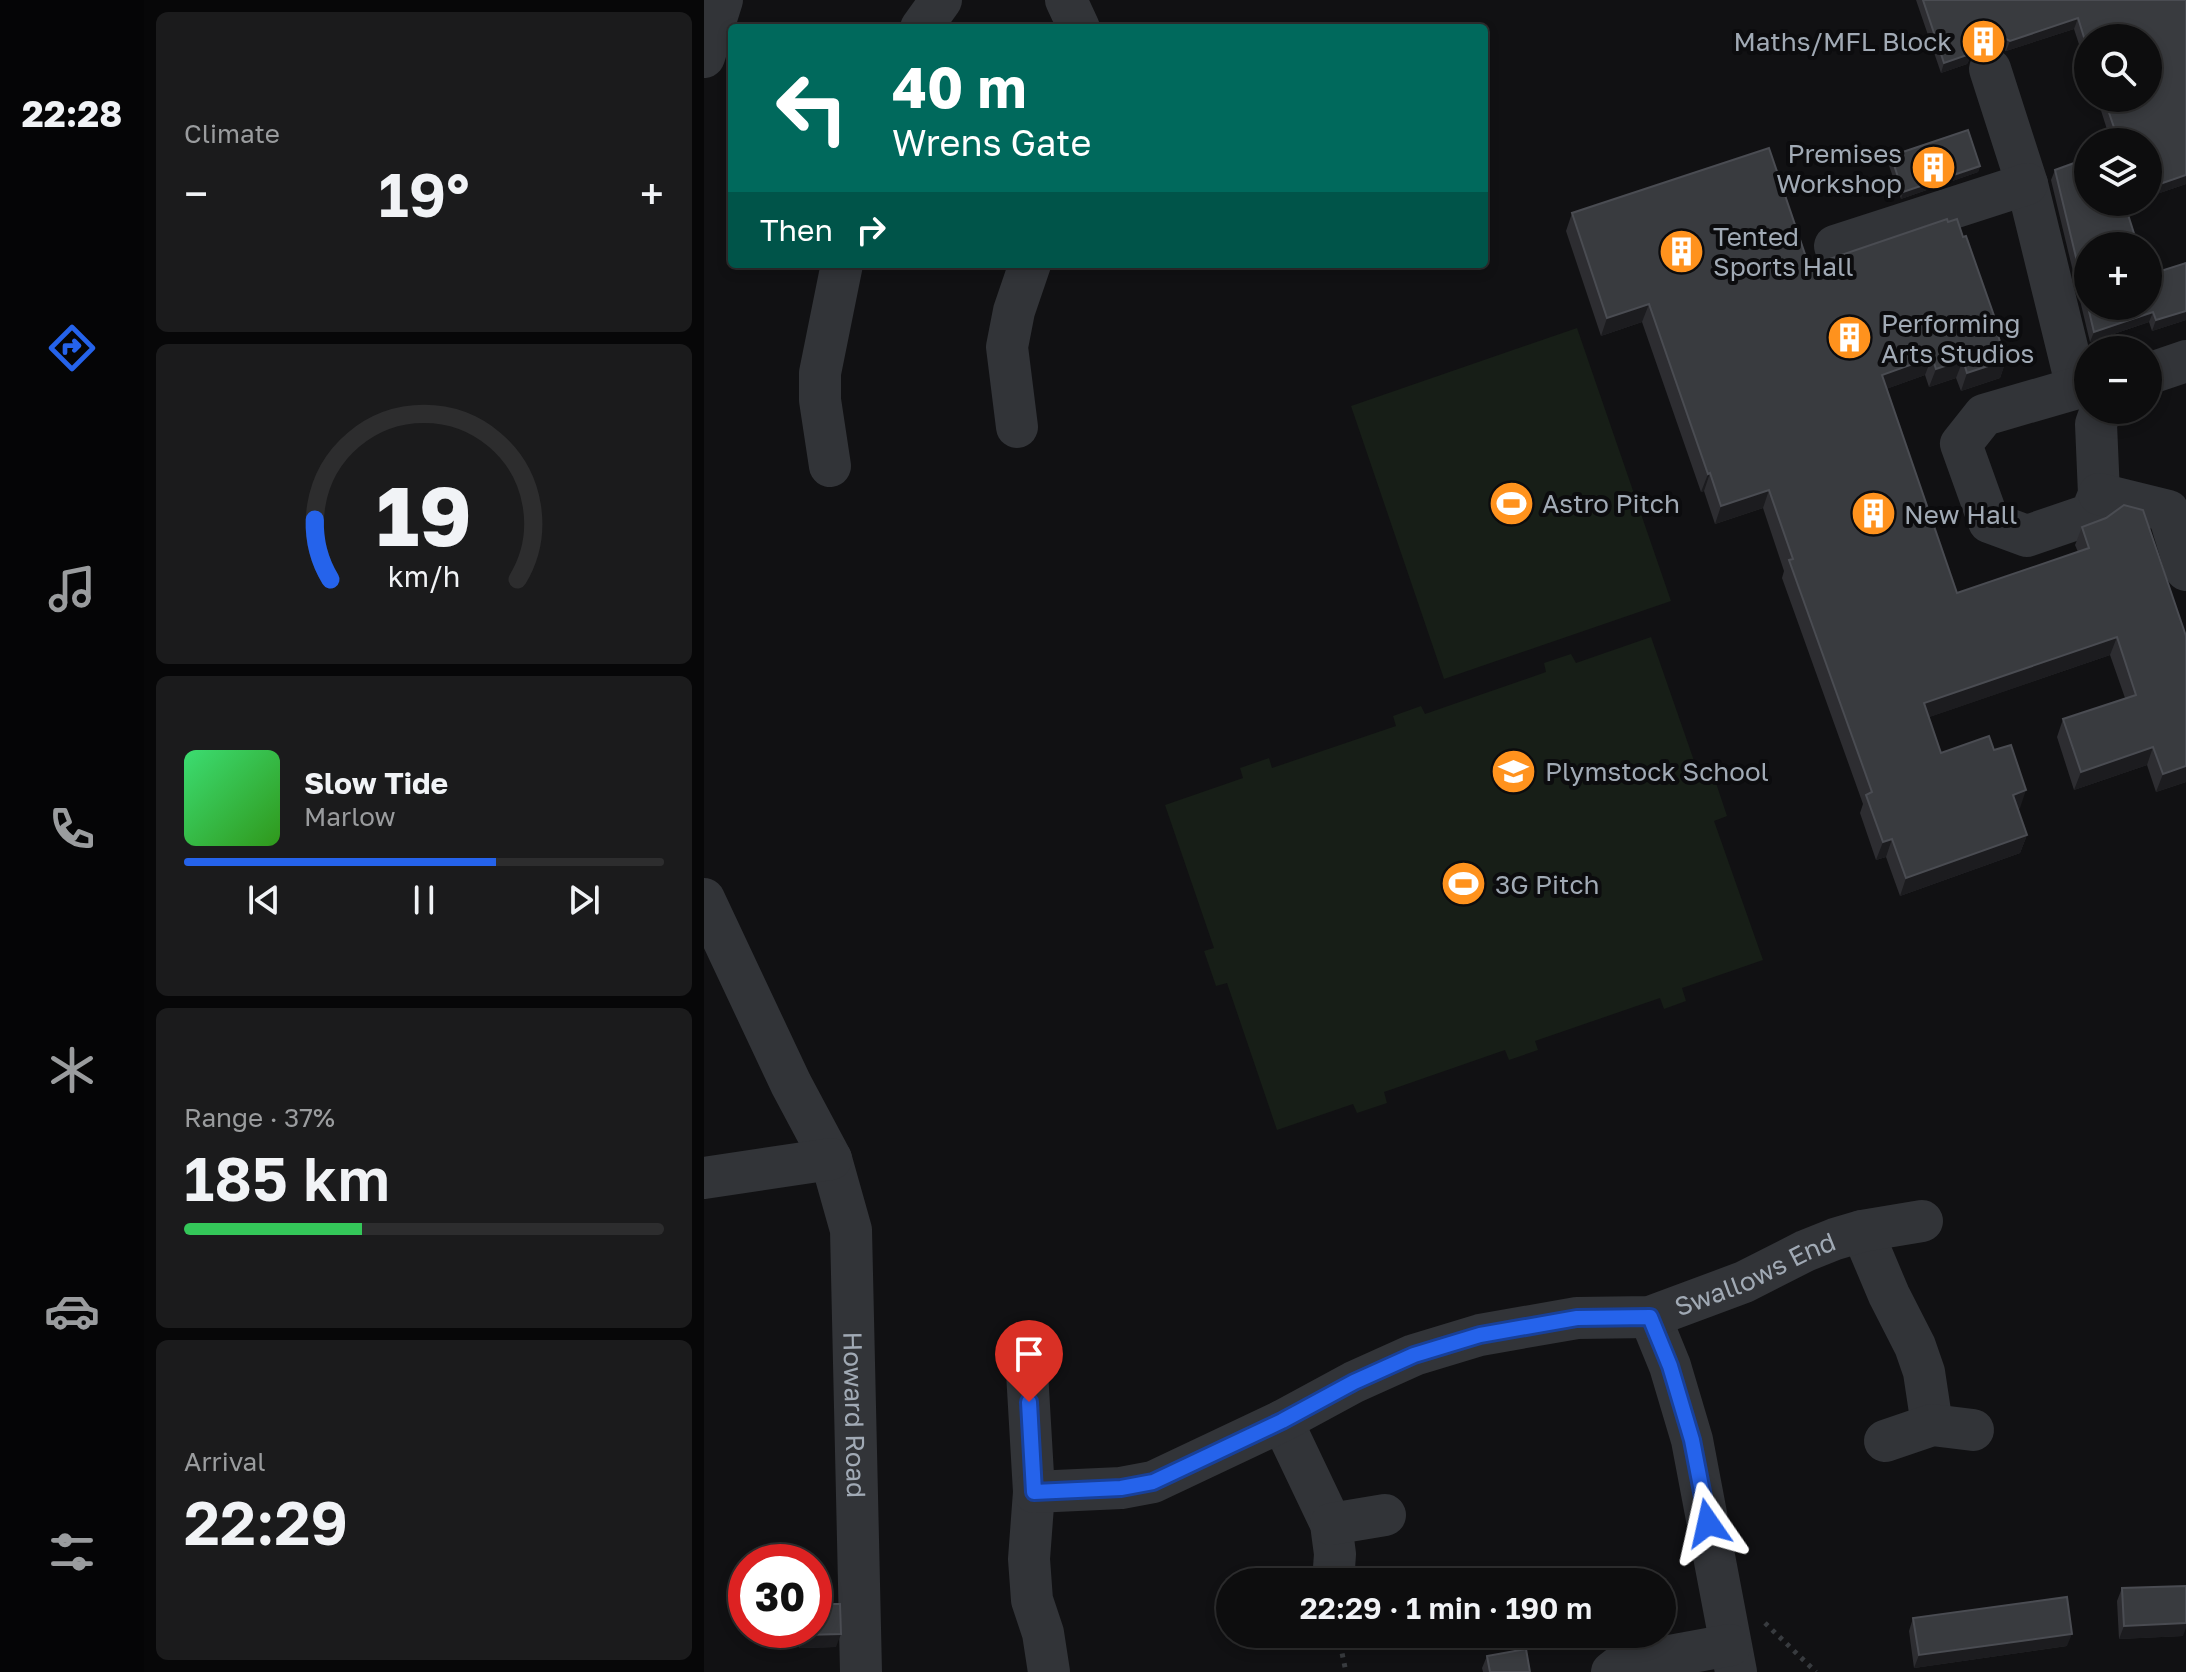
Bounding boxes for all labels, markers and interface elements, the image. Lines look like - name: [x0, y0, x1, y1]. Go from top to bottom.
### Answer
- building icon: Maths/MFL Block: [1959, 17, 2007, 65]
- map controls: [2074, 24, 2162, 424]
- button: search: [2074, 24, 2162, 112]
- place label: Maths/MFL Block: [1733, 26, 1952, 57]
- text: 40 m: [892, 53, 1026, 120]
- icon: left: [760, 56, 864, 160]
- text: 22:28: [22, 92, 122, 135]
- text: Climate: [184, 118, 280, 149]
- text: Wrens Gate: [892, 121, 1091, 164]
- button: layers: [2074, 128, 2162, 216]
- place label: Premises Workshop: [1776, 138, 1902, 199]
- building icon: Premises Workshop: [1909, 144, 1957, 192]
- text: 19°: [378, 158, 470, 230]
- text: −: [184, 167, 208, 220]
- text: +: [640, 167, 664, 220]
- icon: right: [849, 208, 893, 252]
- text: Then: [760, 212, 833, 248]
- place label: Tented Sports Hall: [1713, 221, 1854, 282]
- building icon: Tented Sports Hall: [1658, 227, 1706, 275]
- button: +: [2074, 232, 2162, 320]
- place label: Performing Arts Studios: [1881, 308, 2034, 369]
- building icon: Performing Arts Studios: [1826, 314, 1874, 362]
- icon: directions: [44, 320, 100, 376]
- button: −: [2074, 336, 2162, 424]
- text: 19: [376, 464, 472, 564]
- sports icon: Astro Pitch: [1487, 479, 1535, 527]
- place label: Astro Pitch: [1542, 488, 1680, 519]
- building icon: New Hall: [1849, 490, 1897, 538]
- place label: New Hall: [1904, 499, 2017, 530]
- text: km/h: [388, 559, 460, 593]
- icon: music: [44, 561, 100, 617]
- school or university icon: Plymstock School: [1490, 747, 1538, 795]
- place label: Plymstock School: [1545, 756, 1769, 787]
- text: Slow Tide: [304, 765, 448, 801]
- icon: phone: [44, 801, 100, 857]
- text: Marlow: [304, 801, 396, 832]
- sports icon: 3G Pitch: [1440, 860, 1488, 908]
- place label: 3G Pitch: [1495, 869, 1600, 900]
- icon: previous: [242, 878, 286, 922]
- icon: pause: [402, 878, 446, 922]
- icon: next: [562, 878, 606, 922]
- icon: climate: [44, 1042, 100, 1098]
- text: Range · 37%: [184, 1102, 335, 1133]
- text: 185 km: [184, 1142, 390, 1214]
- street label: Swallows End: [1670, 1225, 1840, 1322]
- icon: car: [44, 1283, 100, 1339]
- pin: [995, 1320, 1063, 1402]
- street label: Howard Road: [838, 1331, 873, 1498]
- icon: arrive: [1007, 1332, 1051, 1376]
- text: Arrival: [184, 1446, 265, 1477]
- position arrow: [1666, 1481, 1750, 1565]
- text: 22:29: [184, 1486, 348, 1558]
- icon: filters: [44, 1524, 100, 1580]
- speed limit sign: 30: [728, 1544, 832, 1648]
- text: 22:29 · 1 min · 190 m: [1300, 1590, 1592, 1626]

